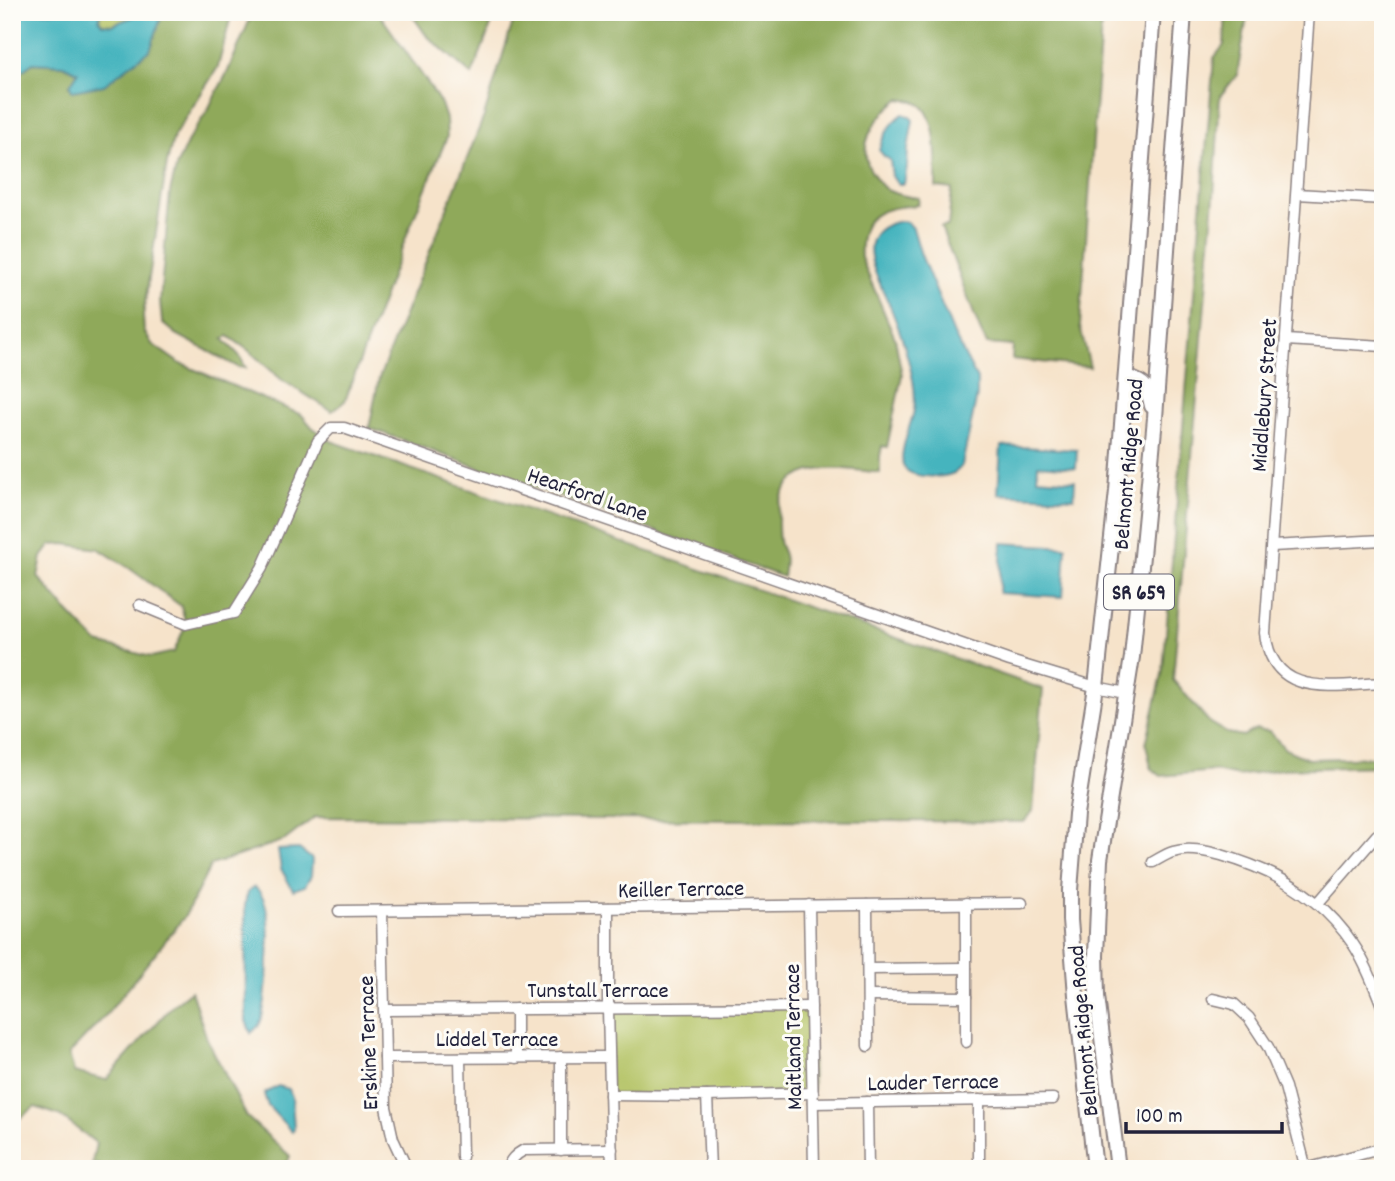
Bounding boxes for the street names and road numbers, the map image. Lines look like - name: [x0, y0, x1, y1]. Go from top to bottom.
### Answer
- street label: Middlebury Street: [1245, 317, 1288, 473]
- street label: Belmont Ridge Road: [1107, 377, 1154, 551]
- street label: Hearford Lane: [522, 460, 651, 532]
- road number: SR 659: [1104, 574, 1174, 610]
- street label: Keiller Terrace: [618, 874, 745, 909]
- street label: Belmont Ridge Road: [1062, 944, 1109, 1118]
- street label: Maitland Terrace: [778, 963, 813, 1110]
- street label: Erskine Terrace: [352, 975, 389, 1111]
- street label: Tunstall Terrace: [527, 976, 669, 1009]
- street label: Liddel Terrace: [436, 1025, 558, 1058]
- street label: Lauder Terrace: [867, 1067, 999, 1102]

